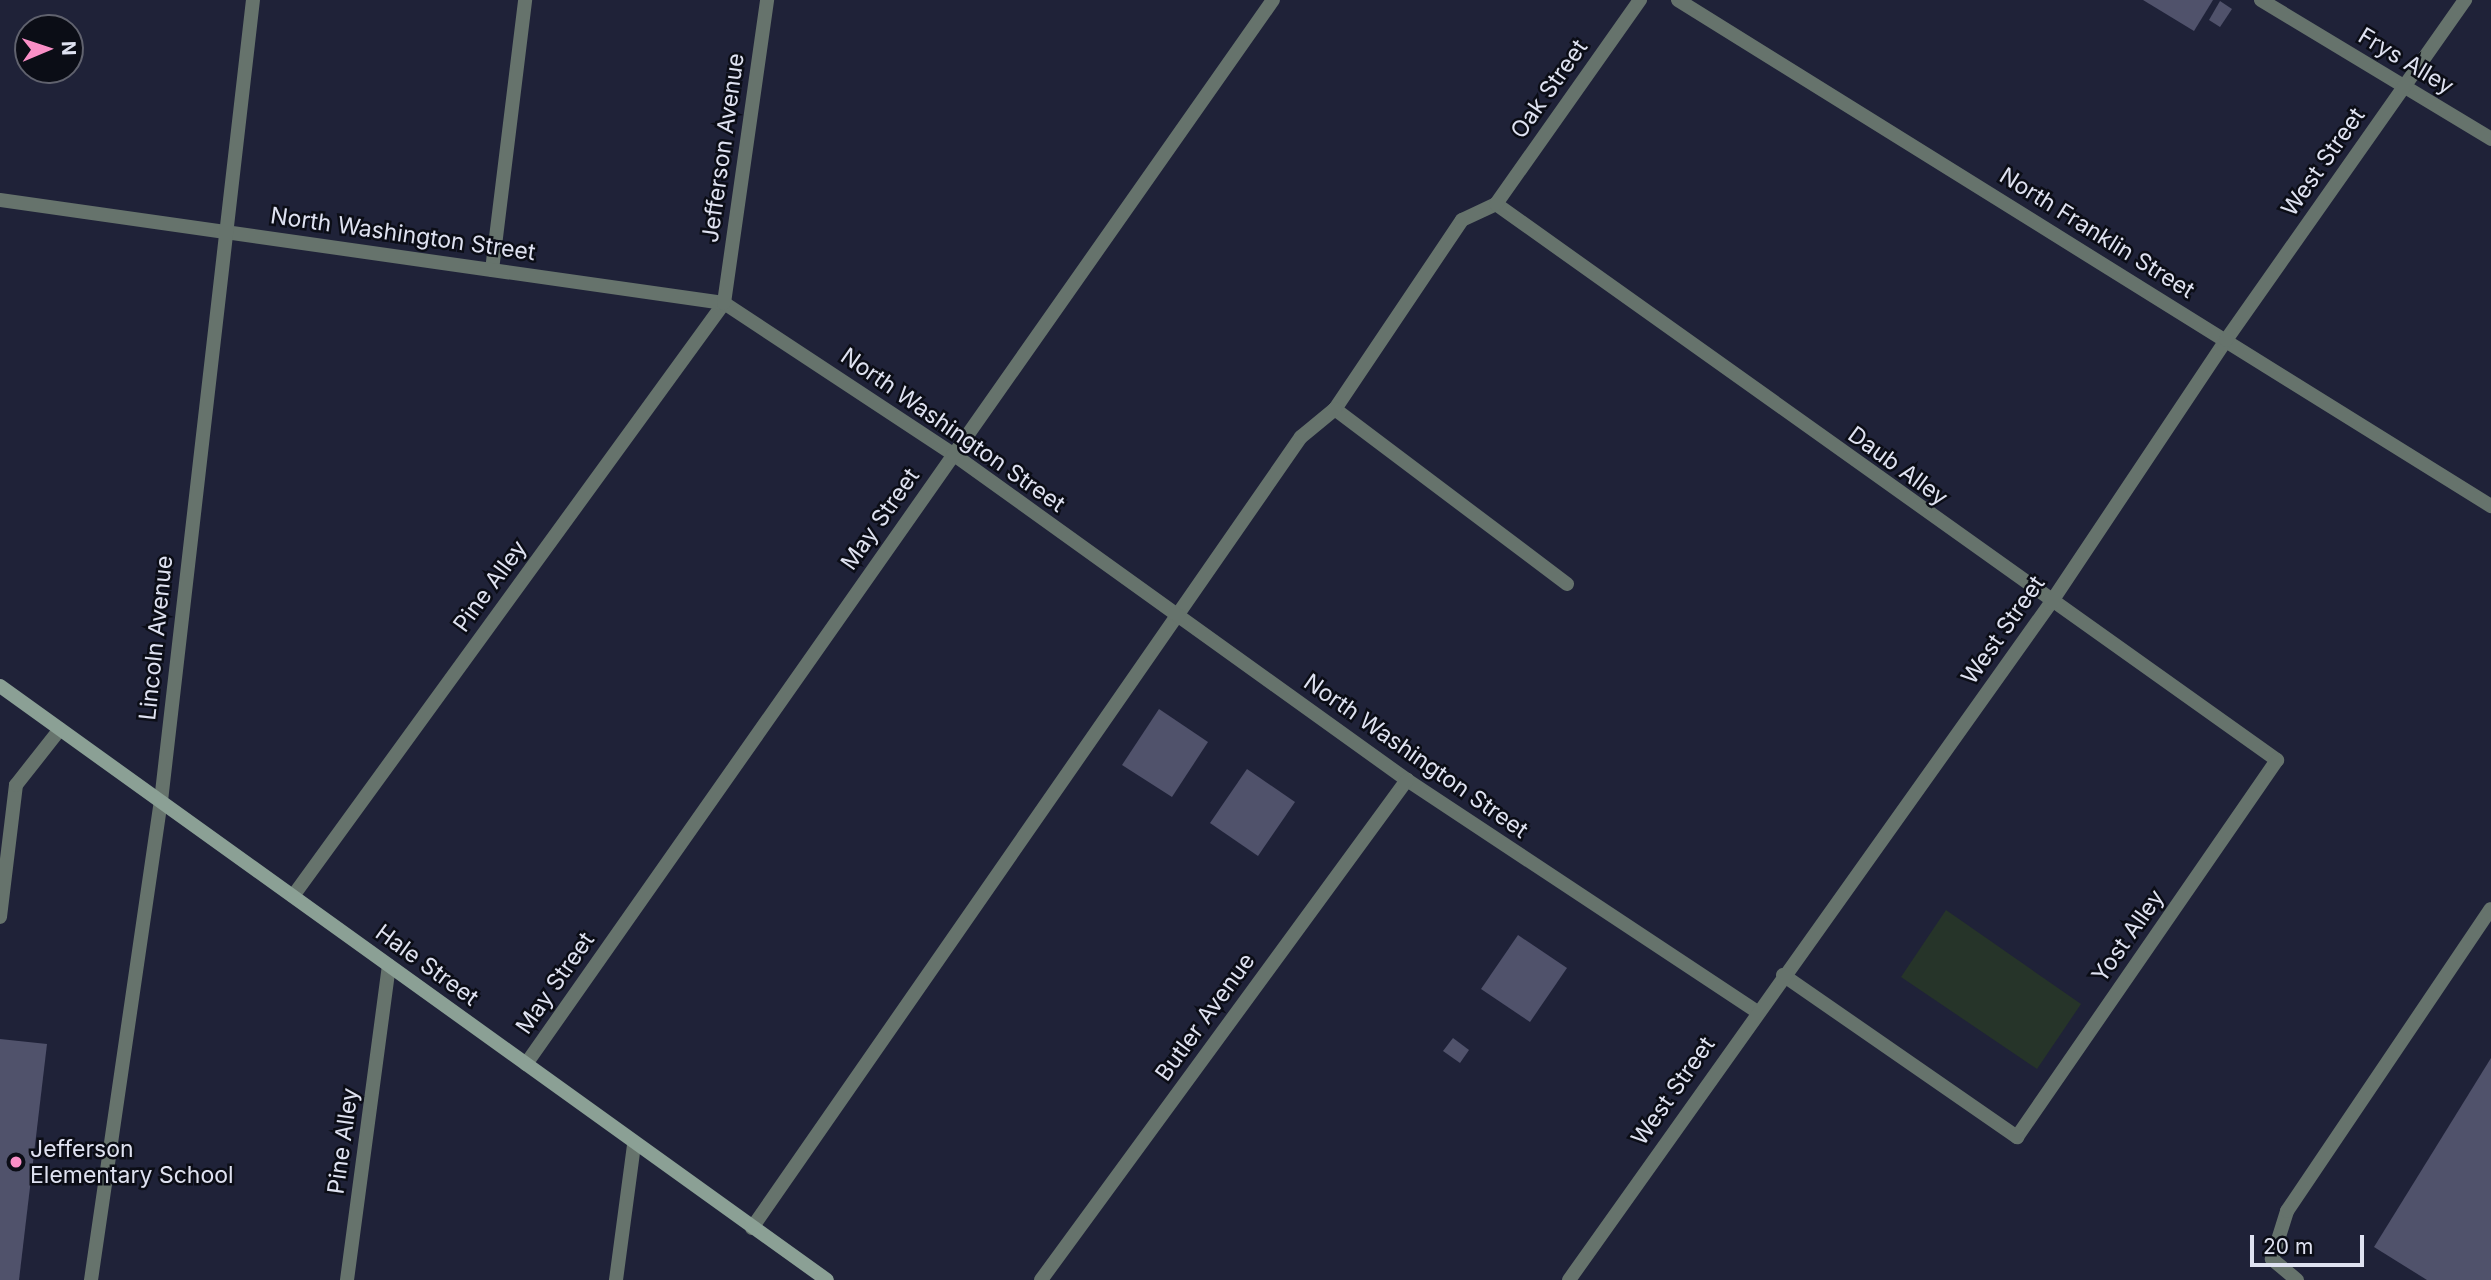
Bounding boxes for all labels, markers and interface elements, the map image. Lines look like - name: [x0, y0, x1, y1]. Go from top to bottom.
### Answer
- north arrow: [14, 14, 84, 84]
- street label: Frys Alley: [2353, 22, 2459, 100]
- street label: Oak Street: [1505, 34, 1593, 144]
- text: N: [57, 41, 80, 56]
- street label: Jefferson Avenue: [696, 52, 750, 244]
- street label: West Street: [2276, 103, 2370, 221]
- street label: North Franklin Street: [1994, 162, 2200, 304]
- street label: North Washington Street: [269, 202, 537, 266]
- street label: North Washington Street: [836, 342, 1070, 518]
- street label: Daub Alley: [1843, 421, 1953, 511]
- street label: May Street: [835, 463, 925, 575]
- street label: Pine Alley: [448, 535, 532, 637]
- street label: Lincoln Avenue: [134, 554, 178, 722]
- street label: West Street: [1956, 571, 2050, 689]
- street label: North Washington Street: [1299, 668, 1533, 844]
- street label: Yost Alley: [2086, 884, 2170, 988]
- street label: Hale Street: [370, 918, 484, 1012]
- street label: May Street: [510, 927, 600, 1039]
- street label: Butler Avenue: [1149, 948, 1261, 1086]
- street label: West Street: [1626, 1032, 1720, 1150]
- street label: Pine Alley: [322, 1086, 364, 1196]
- place label: Jefferson Elementary School: [30, 1135, 234, 1189]
- marker: Jefferson Elementary School: [8, 1154, 24, 1170]
- scale bar: [2253, 1220, 2367, 1264]
- text: 20 m: [2263, 1234, 2313, 1259]

